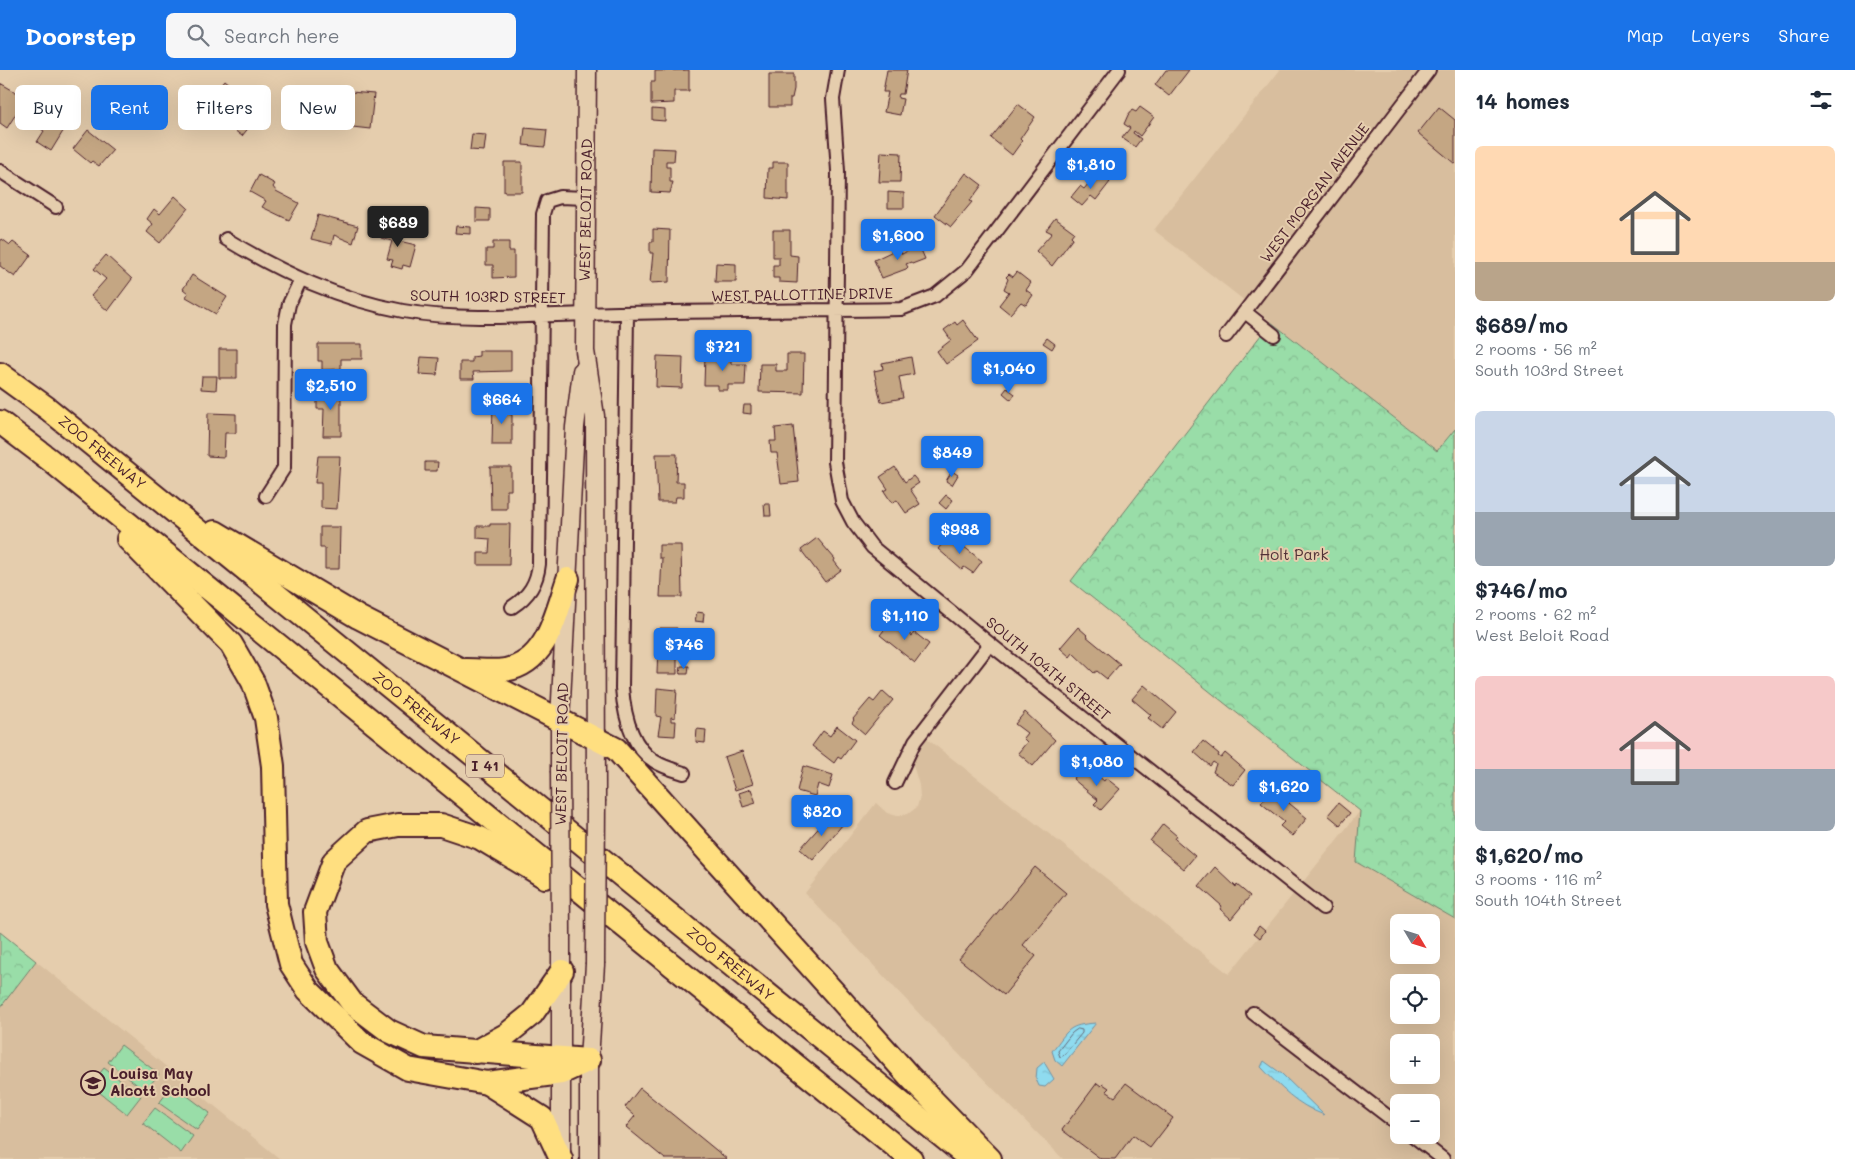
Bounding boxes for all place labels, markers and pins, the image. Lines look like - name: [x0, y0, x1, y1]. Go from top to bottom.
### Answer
- pin: $1,810: [1050, 148, 1132, 190]
- pin: $689: [368, 206, 428, 248]
- pin: $1,600: [857, 218, 939, 261]
- pin: $721: [693, 330, 753, 372]
- pin: $1,040: [968, 352, 1050, 394]
- pin: $2,510: [290, 368, 372, 411]
- pin: $664: [472, 382, 532, 425]
- pin: $849: [922, 436, 982, 478]
- pin: $938: [930, 512, 990, 555]
- pin: $1,110: [864, 598, 946, 641]
- pin: $746: [654, 628, 714, 670]
- pin: $1,080: [1056, 744, 1138, 787]
- pin: $1,620: [1243, 770, 1325, 812]
- pin: $820: [792, 794, 852, 837]
- place label: Louisa May Alcott School: [110, 1063, 211, 1100]
- school or university icon: Louisa May Alcott School: [80, 1070, 106, 1096]

